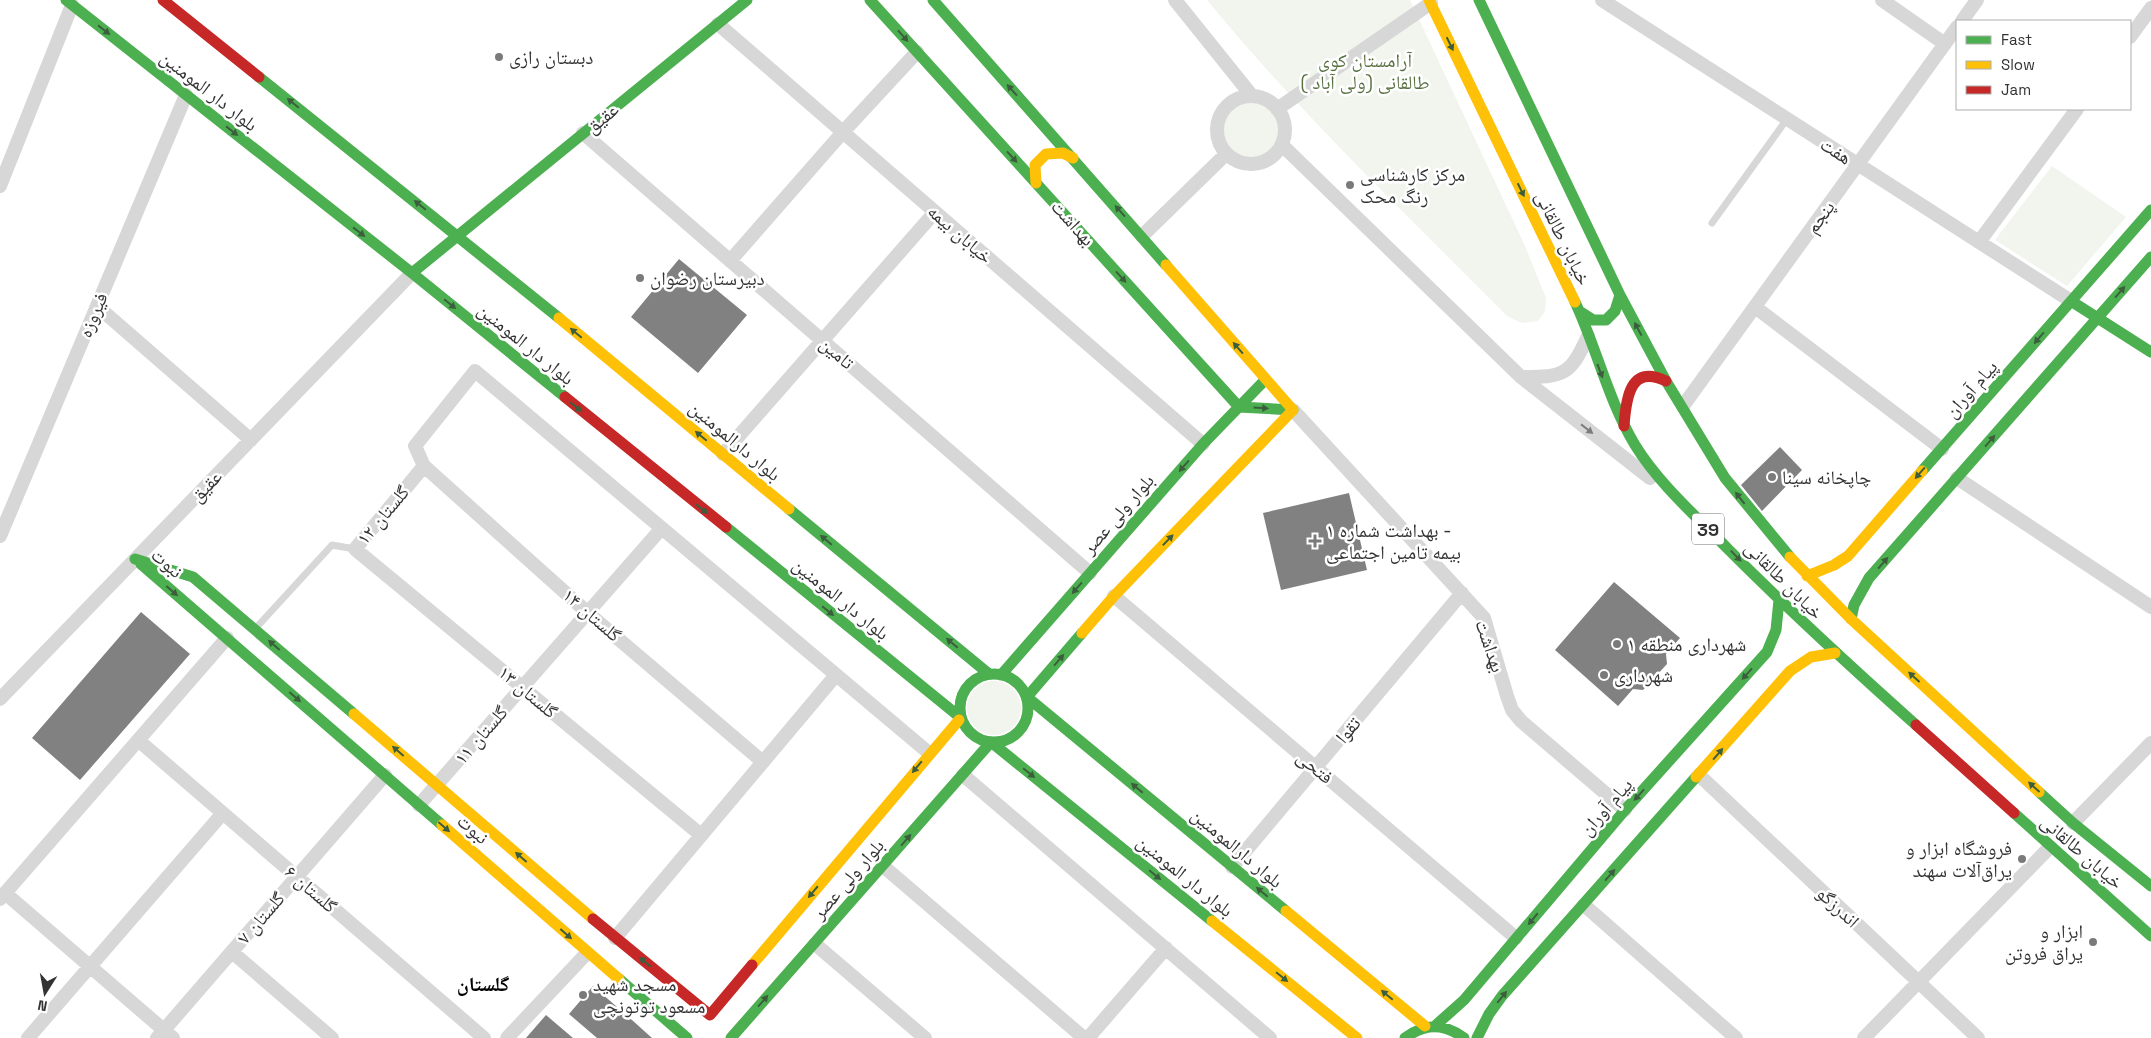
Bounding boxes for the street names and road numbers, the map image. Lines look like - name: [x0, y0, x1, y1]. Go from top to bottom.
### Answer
- street label: بلوار دار المومنین: [155, 45, 263, 137]
- street label: عقیق: [580, 97, 624, 139]
- street label: هفت: [1816, 132, 1856, 170]
- street label: خیابان طالقانی: [1529, 187, 1597, 289]
- street label: بهداشت: [1046, 195, 1100, 251]
- street label: پنجم: [1800, 196, 1840, 238]
- street label: خیابان بیمه: [922, 199, 998, 269]
- street label: فیروزه: [72, 289, 114, 341]
- street label: بلوار دار المومنین: [472, 297, 580, 391]
- street label: تامین: [814, 331, 860, 375]
- street label: پیام آوران: [1939, 355, 2004, 424]
- street label: بلوار دارالمومنین: [684, 395, 786, 487]
- street label: عقیق: [185, 464, 228, 508]
- street label: بلوار ولی عصر: [1076, 469, 1160, 560]
- street label: گلستان ۱۲: [351, 480, 415, 550]
- road number: 39: [1692, 514, 1724, 544]
- street label: خیابان طالقانی: [1739, 535, 1829, 625]
- street label: نبوت: [146, 542, 188, 584]
- street label: بلوار دار المومنین: [787, 552, 895, 646]
- street label: گلستان ۱۴: [557, 583, 627, 647]
- street label: بهداشت: [1469, 616, 1511, 676]
- street label: گلستان ۱۳: [493, 660, 563, 724]
- street label: گلستان ۱۱: [449, 700, 513, 770]
- street label: تقوا: [1330, 711, 1367, 748]
- street label: فتحی: [1291, 744, 1339, 790]
- street label: پیام آوران: [1574, 773, 1639, 842]
- street label: بلوار دارالمومنین: [1186, 802, 1288, 894]
- street label: نبوت: [452, 808, 494, 850]
- street label: خیابان طالقانی: [2035, 809, 2129, 895]
- street label: بلوار دار المومنین: [1131, 829, 1239, 923]
- street label: بلوار ولی عصر: [806, 834, 890, 925]
- street label: گلستان ۶: [280, 859, 342, 919]
- street label: اندرزگو: [1811, 881, 1865, 933]
- street label: گلستان ۷: [231, 887, 291, 949]

